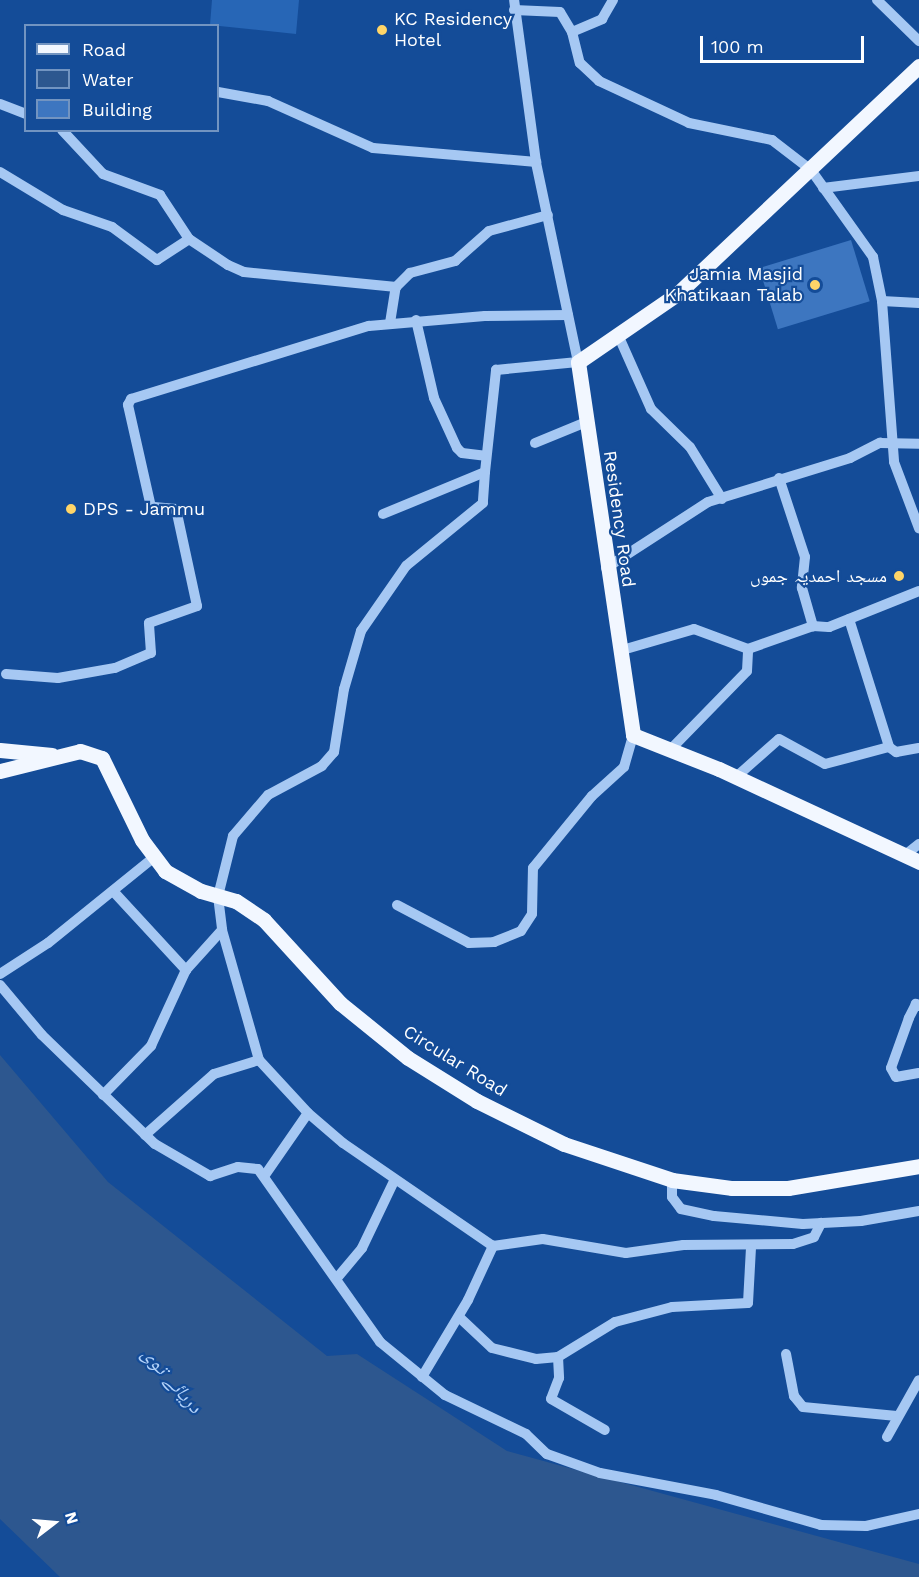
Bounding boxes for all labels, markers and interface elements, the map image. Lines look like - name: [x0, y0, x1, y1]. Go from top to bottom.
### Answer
- place label: KC Residency Hotel: [394, 9, 512, 52]
- marker: KC Residency Hotel: [375, 23, 389, 37]
- legend: [24, 24, 219, 132]
- scale bar: [703, 24, 866, 62]
- text: 100 m: [711, 36, 764, 57]
- text: Road: [82, 39, 126, 60]
- text: Water: [82, 69, 134, 90]
- text: Building: [82, 99, 152, 120]
- place label: Jamia Masjid Khatikaan Talab: [664, 264, 803, 306]
- marker: Jamia Masjid Khatikaan Talab: [808, 278, 822, 292]
- street label: Residency Road: [599, 449, 639, 589]
- place label: DPS - Jammu: [83, 498, 205, 520]
- marker: DPS - Jammu: [64, 502, 78, 516]
- place label: مسجد احمدیہ جموں: [750, 565, 887, 587]
- marker: مسجد احمدیہ جموں: [892, 569, 906, 583]
- street label: Circular Road: [399, 1020, 511, 1102]
- water label: دریائے توی: [137, 1342, 207, 1418]
- north arrow: [24, 1493, 84, 1553]
- text: N: [61, 1510, 83, 1526]

